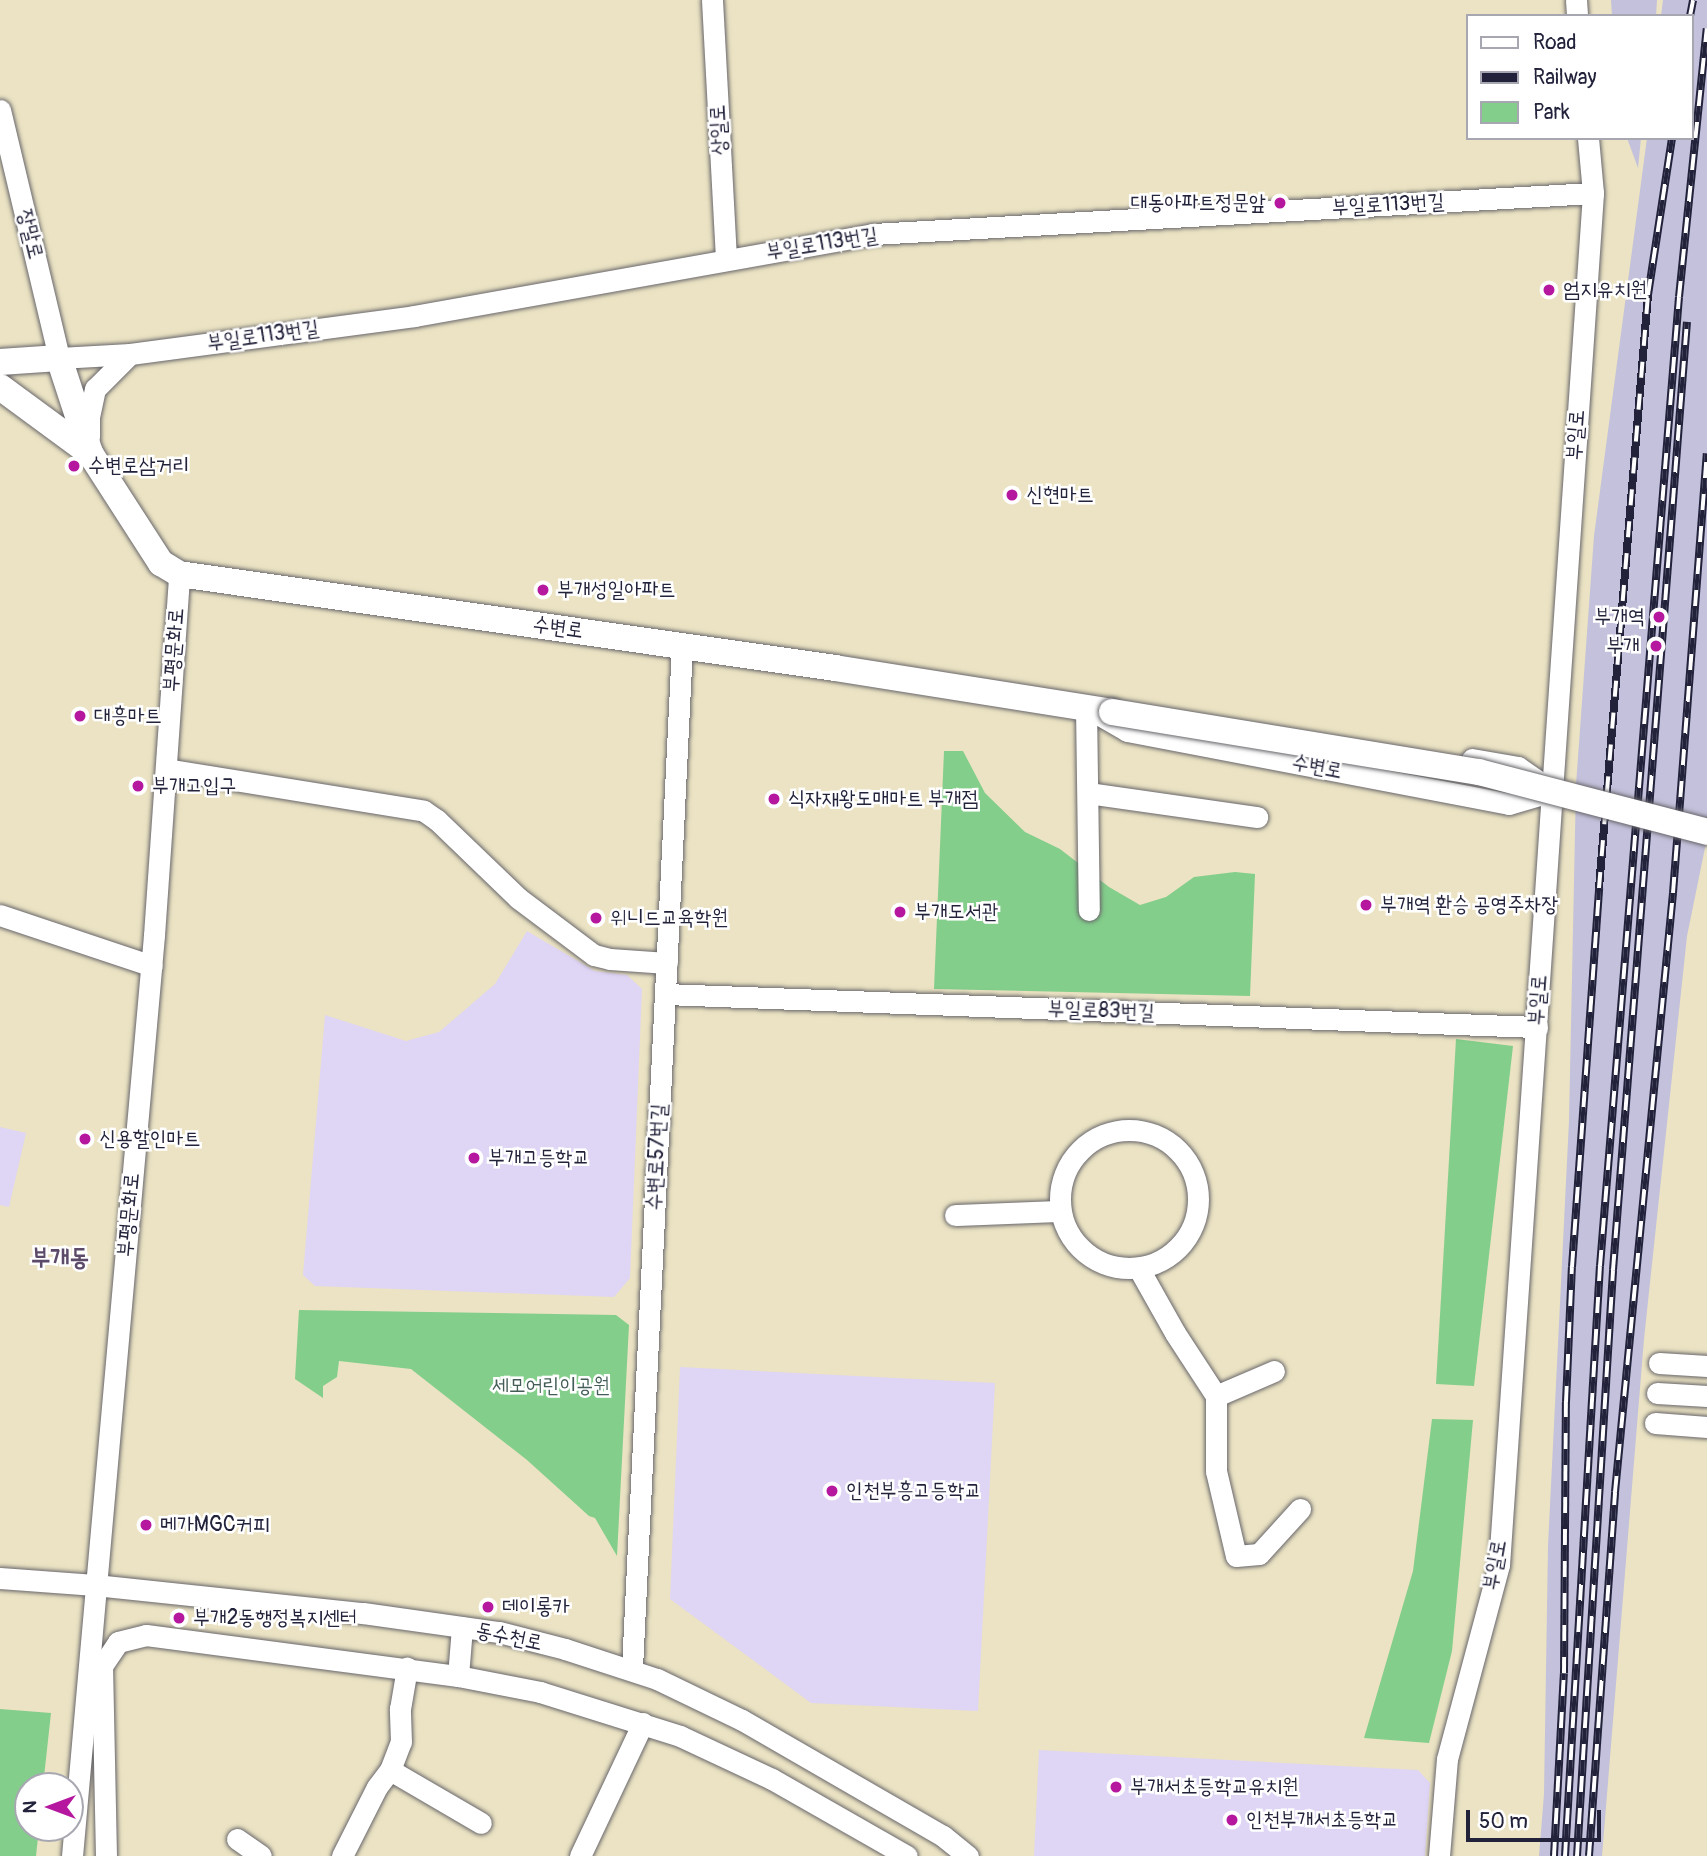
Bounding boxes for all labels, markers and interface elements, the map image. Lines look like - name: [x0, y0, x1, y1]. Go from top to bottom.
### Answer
- legend: [1466, 14, 1693, 140]
- text: Road: [1533, 29, 1577, 56]
- text: Railway: [1533, 64, 1597, 91]
- text: Park: [1533, 99, 1570, 126]
- street label: 상일로: [705, 104, 733, 156]
- street label: 부일로113번길: [1331, 189, 1445, 221]
- place label: 대동아파트정문앞: [1131, 190, 1266, 216]
- marker: 대동아파트정문앞: [1272, 195, 1288, 211]
- street label: 장말로: [12, 206, 48, 262]
- street label: 부일로113번길: [764, 223, 880, 265]
- place label: 엄지유치원: [1563, 277, 1647, 303]
- marker: 엄지유치원: [1541, 282, 1557, 298]
- street label: 부일로113번길: [205, 316, 321, 356]
- street label: 부일로: [1562, 409, 1590, 461]
- place label: 수변로삼거리: [88, 453, 189, 479]
- marker: 수변로삼거리: [66, 458, 82, 474]
- place label: 신현마트: [1026, 482, 1094, 508]
- marker: 신현마트: [1004, 487, 1020, 503]
- place label: 부개성일아파트: [557, 577, 675, 603]
- marker: 부개성일아파트: [535, 582, 551, 598]
- place label: 부개역: [1594, 604, 1645, 630]
- street label: 부평문화로: [158, 607, 190, 693]
- marker: 부개역: [1651, 609, 1667, 625]
- street label: 수변로: [531, 612, 585, 644]
- place label: 부개: [1606, 633, 1640, 659]
- marker: 부개: [1646, 636, 1666, 656]
- place label: 대흥마트: [94, 703, 162, 729]
- marker: 대흥마트: [72, 708, 88, 724]
- street label: 수변로: [1290, 750, 1344, 784]
- place label: 부개고입구: [152, 773, 236, 799]
- marker: 부개고입구: [130, 778, 146, 794]
- place label: 식자재왕도매마트 부개점: [788, 786, 978, 812]
- marker: 식자재왕도매마트 부개점: [766, 791, 782, 807]
- place label: 부개역 환승 공영주차장: [1380, 892, 1558, 918]
- marker: 부개역 환승 공영주차장: [1358, 897, 1374, 913]
- place label: 부개도서관: [914, 899, 998, 925]
- marker: 부개도서관: [892, 904, 908, 920]
- place label: 위니드교육학원: [610, 905, 728, 931]
- marker: 위니드교육학원: [588, 910, 604, 926]
- street label: 부일로: [1524, 974, 1552, 1026]
- street label: 부일로83번길: [1047, 997, 1155, 1025]
- street label: 수변로57번길: [642, 1103, 672, 1211]
- place label: 신용할인마트: [99, 1126, 200, 1152]
- marker: 신용할인마트: [77, 1131, 93, 1147]
- place label: 부개고등학교: [488, 1145, 589, 1171]
- marker: 부개고등학교: [466, 1150, 482, 1166]
- street label: 부평문화로: [113, 1172, 145, 1258]
- district label: 부개동: [31, 1244, 89, 1272]
- park label: 세모어린이공원: [492, 1373, 610, 1399]
- place label: 인천부흥고등학교: [846, 1478, 981, 1504]
- marker: 인천부흥고등학교: [824, 1483, 840, 1499]
- place label: 메가MGC커피: [160, 1512, 270, 1538]
- marker: 메가MGC커피: [138, 1517, 154, 1533]
- street label: 부일로: [1478, 1538, 1512, 1592]
- place label: 데이롱카: [502, 1594, 570, 1620]
- marker: 데이롱카: [480, 1599, 496, 1615]
- place label: 부개2동행정복지센터: [193, 1605, 357, 1631]
- marker: 부개2동행정복지센터: [171, 1610, 187, 1626]
- street label: 동수천로: [473, 1618, 545, 1656]
- north arrow: [14, 1772, 84, 1842]
- place label: 부개서초등학교유치원: [1130, 1774, 1299, 1800]
- marker: 부개서초등학교유치원: [1108, 1779, 1124, 1795]
- scale bar: [1469, 1797, 1604, 1841]
- text: N: [18, 1801, 42, 1813]
- place label: 인천부개서초등학교: [1246, 1807, 1398, 1833]
- text: 50 m: [1479, 1808, 1528, 1835]
- marker: 인천부개서초등학교: [1224, 1812, 1240, 1828]

